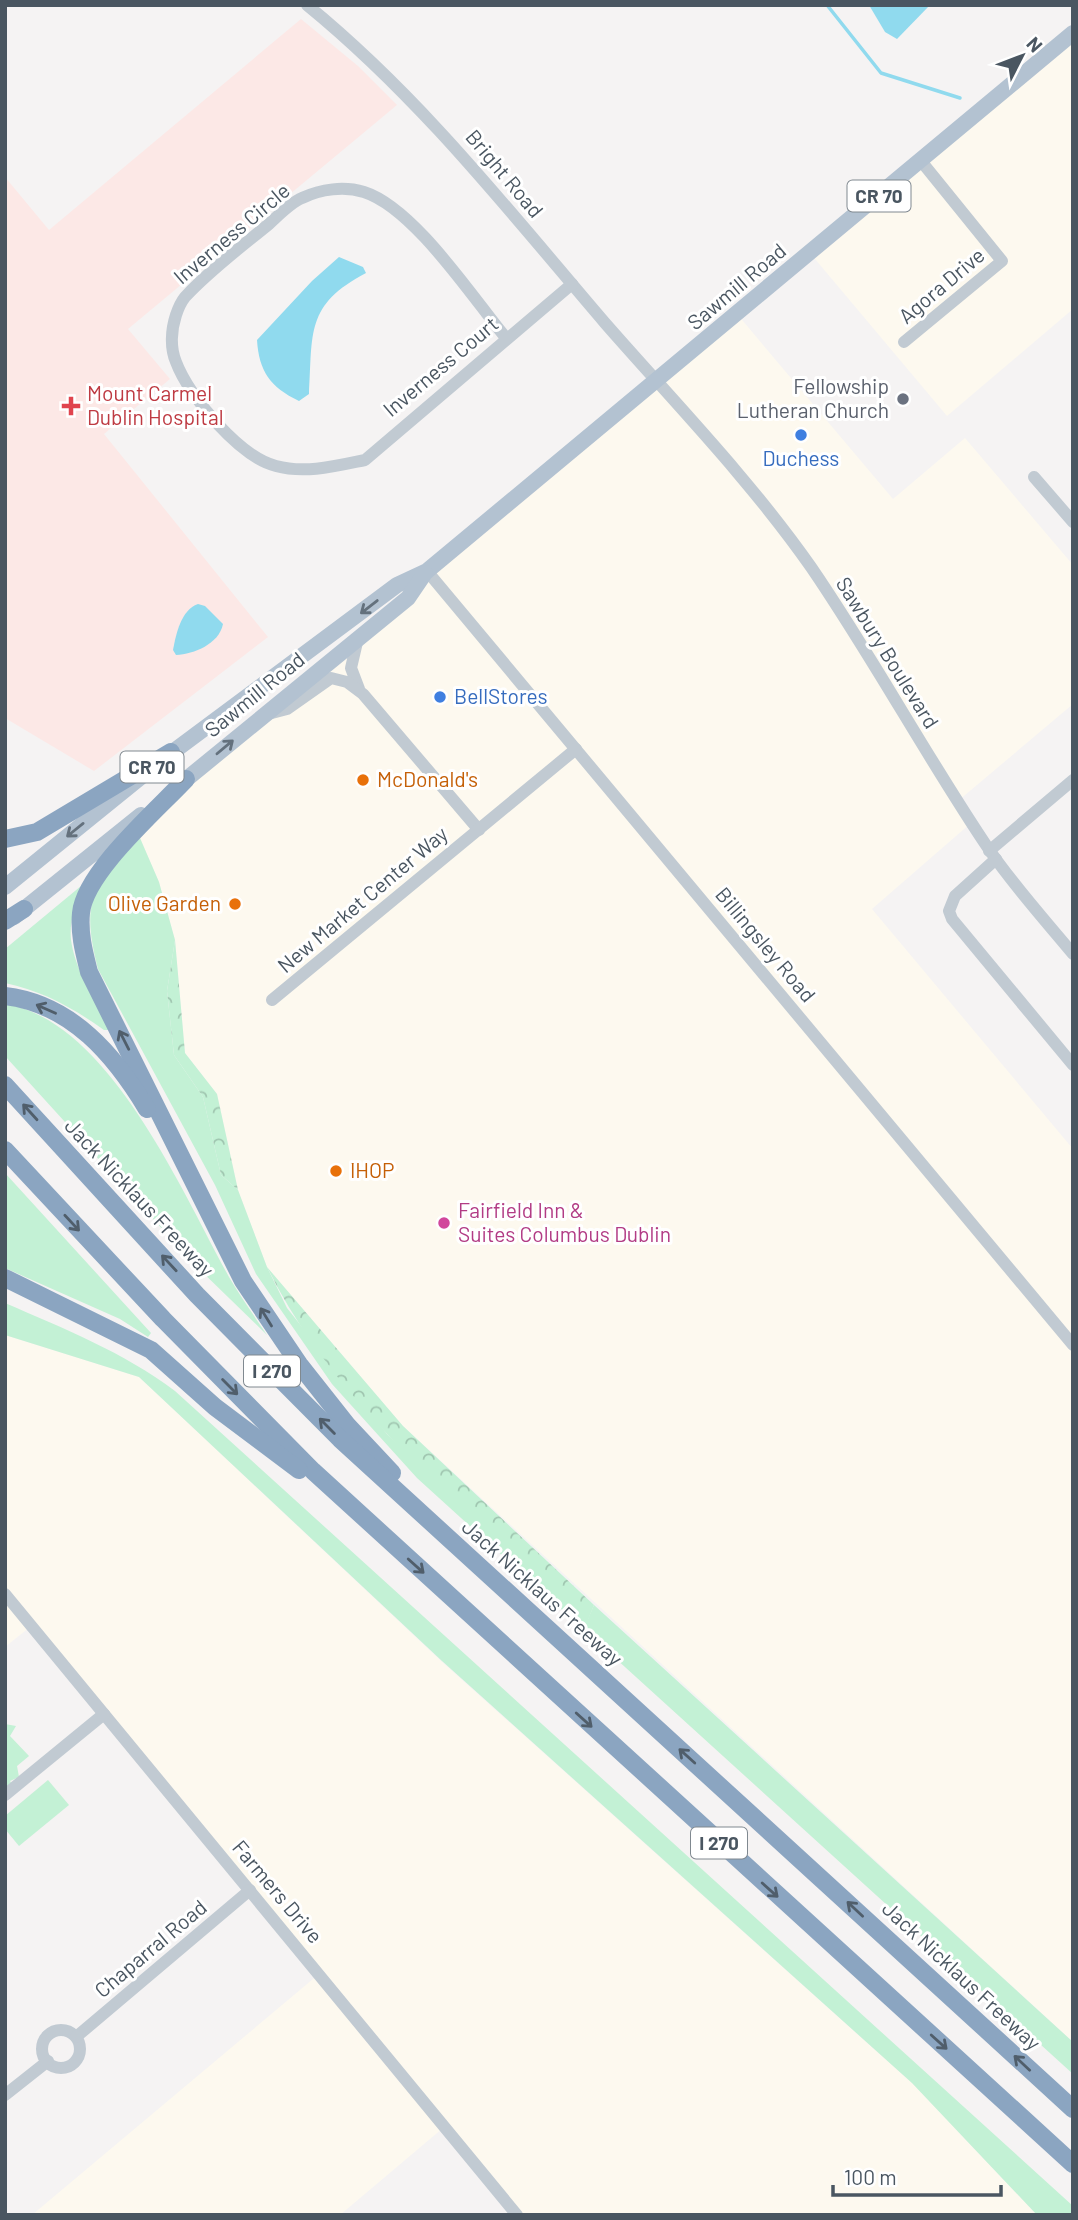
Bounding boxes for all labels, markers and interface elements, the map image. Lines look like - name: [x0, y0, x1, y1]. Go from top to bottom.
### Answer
- north arrow: [987, 21, 1057, 91]
- text: N: [1022, 32, 1048, 57]
- street label: Bright Road: [461, 124, 549, 222]
- street label: Inverness Circle: [168, 177, 294, 289]
- road number: CR 70: [848, 180, 910, 212]
- street label: Sawmill Road: [682, 237, 790, 334]
- street label: Agora Drive: [893, 242, 989, 328]
- street label: Inverness Court: [377, 311, 503, 421]
- place label: Fellowship Lutheran Church: [737, 373, 889, 422]
- place label: Mount Carmel Dublin Hospital: [87, 380, 224, 429]
- marker: Fellowship Lutheran Church: [895, 391, 911, 407]
- marker: Mount Carmel Dublin Hospital: [61, 396, 81, 416]
- marker: Duchess: [793, 427, 809, 443]
- place label: Duchess: [763, 445, 839, 470]
- street label: Sawbury Boulevard: [832, 572, 945, 733]
- one-way arrow: [360, 599, 379, 614]
- street label: Sawmill Road: [199, 646, 309, 742]
- place label: BellStores: [454, 683, 548, 708]
- marker: BellStores: [432, 689, 448, 705]
- one-way arrow: [216, 739, 234, 755]
- road number: CR 70: [120, 752, 184, 782]
- place label: McDonald's: [377, 766, 478, 791]
- marker: McDonald's: [355, 772, 371, 788]
- street label: New Market Center Way: [272, 820, 452, 977]
- one-way arrow: [67, 822, 85, 838]
- street label: Billingsley Road: [711, 882, 821, 1007]
- place label: Olive Garden: [108, 890, 221, 915]
- marker: Olive Garden: [227, 896, 243, 912]
- one-way arrow: [36, 1002, 57, 1015]
- one-way arrow: [116, 1030, 130, 1051]
- one-way arrow: [21, 1104, 38, 1121]
- street label: Jack Nicklaus Freeway: [60, 1113, 220, 1281]
- place label: IHOP: [350, 1157, 395, 1182]
- marker: IHOP: [328, 1163, 344, 1179]
- place label: Fairfield Inn & Suites Columbus Dublin: [458, 1197, 671, 1246]
- one-way arrow: [63, 1214, 80, 1231]
- marker: Fairfield Inn & Suites Columbus Dublin: [436, 1215, 452, 1231]
- one-way arrow: [160, 1255, 177, 1272]
- one-way arrow: [258, 1307, 272, 1327]
- road number: I 270: [244, 1356, 300, 1386]
- one-way arrow: [221, 1378, 238, 1395]
- one-way arrow: [319, 1418, 336, 1435]
- street label: Jack Nicklaus Freeway: [458, 1513, 629, 1671]
- one-way arrow: [407, 1558, 424, 1575]
- one-way arrow: [575, 1712, 593, 1728]
- one-way arrow: [678, 1748, 696, 1764]
- road number: I 270: [691, 1828, 747, 1858]
- street label: Farmers Drive: [228, 1834, 328, 1948]
- one-way arrow: [761, 1881, 778, 1898]
- street label: Chaparral Road: [89, 1894, 211, 2002]
- street label: Jack Nicklaus Freeway: [878, 1895, 1047, 2055]
- one-way arrow: [847, 1901, 864, 1918]
- one-way arrow: [930, 2034, 947, 2051]
- one-way arrow: [1013, 2055, 1031, 2071]
- scale bar: [833, 2154, 1001, 2198]
- text: 100 m: [844, 2164, 897, 2189]

